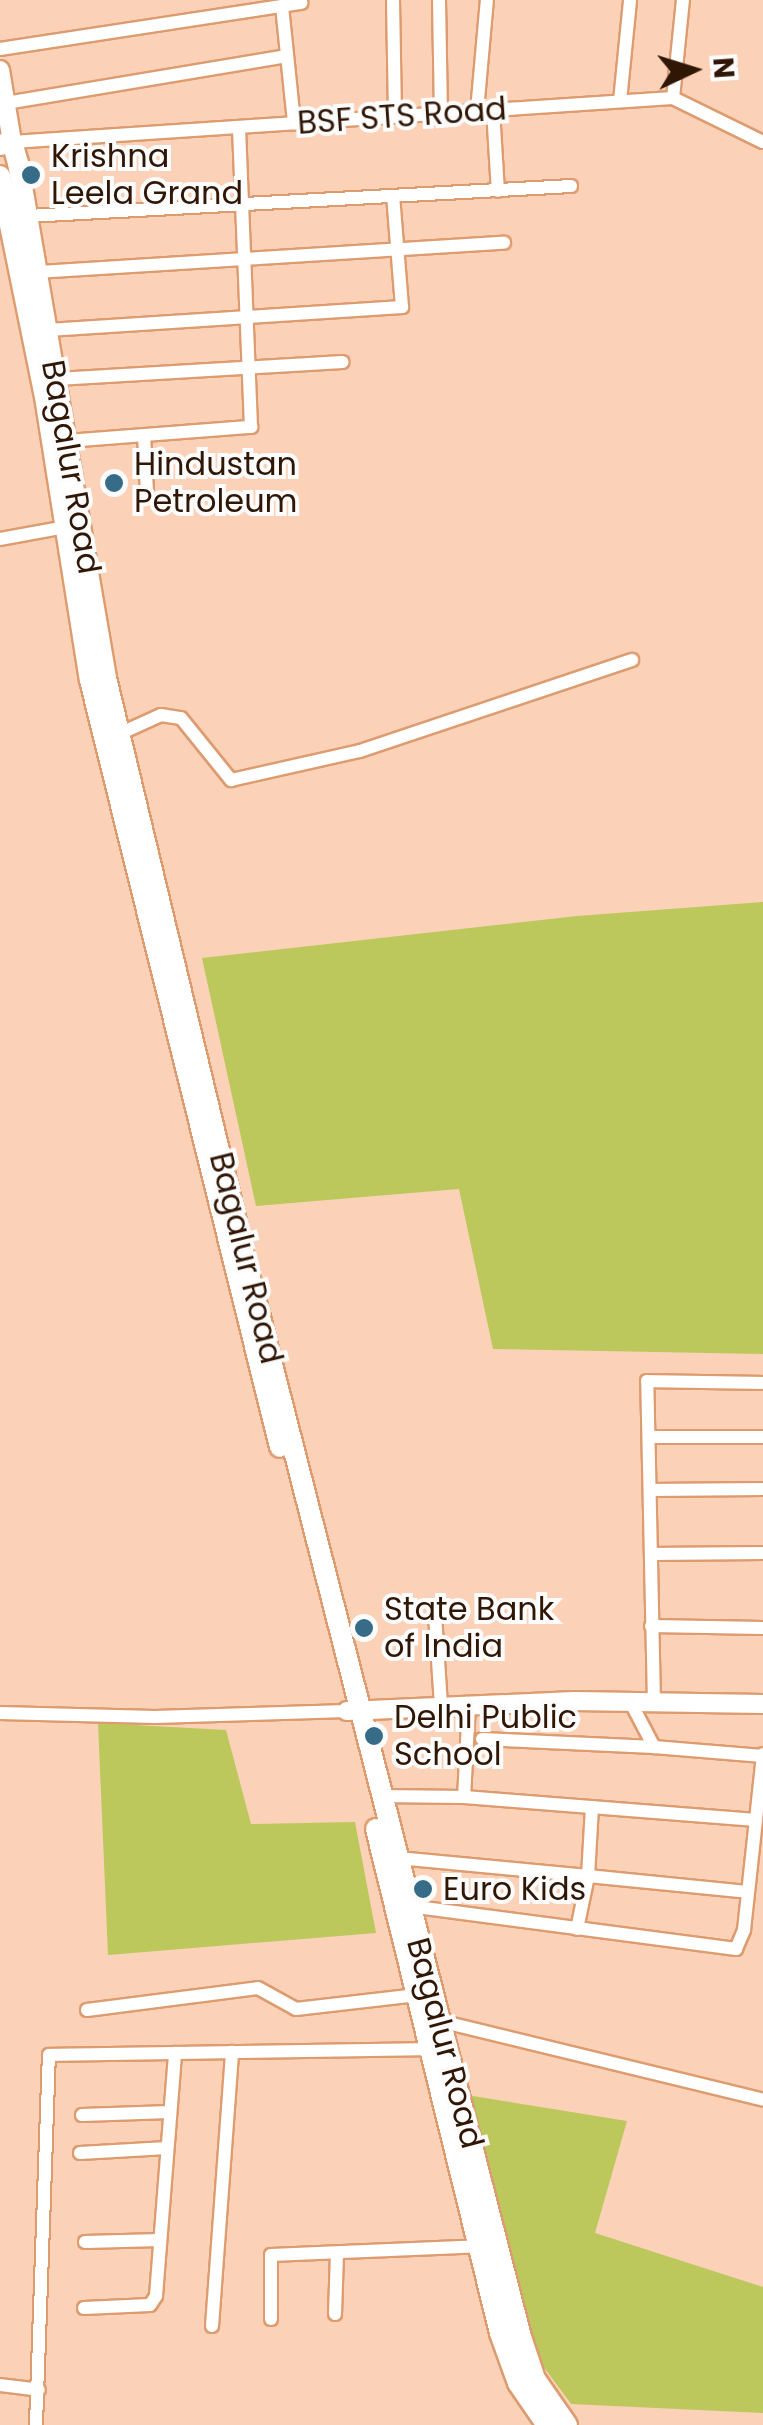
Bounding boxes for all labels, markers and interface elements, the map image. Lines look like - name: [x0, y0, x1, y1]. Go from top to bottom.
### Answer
- north arrow: [643, 20, 743, 120]
- text: N: [703, 56, 744, 80]
- street label: BSF STS Road: [296, 90, 508, 142]
- place label: Krishna Leela Grand: [51, 138, 243, 213]
- marker: Krishna Leela Grand: [20, 164, 42, 186]
- street label: Bagalur Road: [33, 357, 109, 577]
- place label: Hindustan Petroleum: [134, 446, 298, 521]
- marker: Hindustan Petroleum: [103, 472, 125, 494]
- street label: Bagalur Road: [201, 1148, 291, 1368]
- place label: State Bank of India: [384, 1591, 554, 1666]
- marker: State Bank of India: [353, 1617, 375, 1639]
- place label: Delhi Public School: [394, 1699, 577, 1774]
- marker: Delhi Public School: [363, 1725, 385, 1747]
- place label: Euro Kids: [443, 1870, 586, 1908]
- marker: Euro Kids: [412, 1878, 434, 1900]
- street label: Bagalur Road: [398, 1933, 492, 2153]

